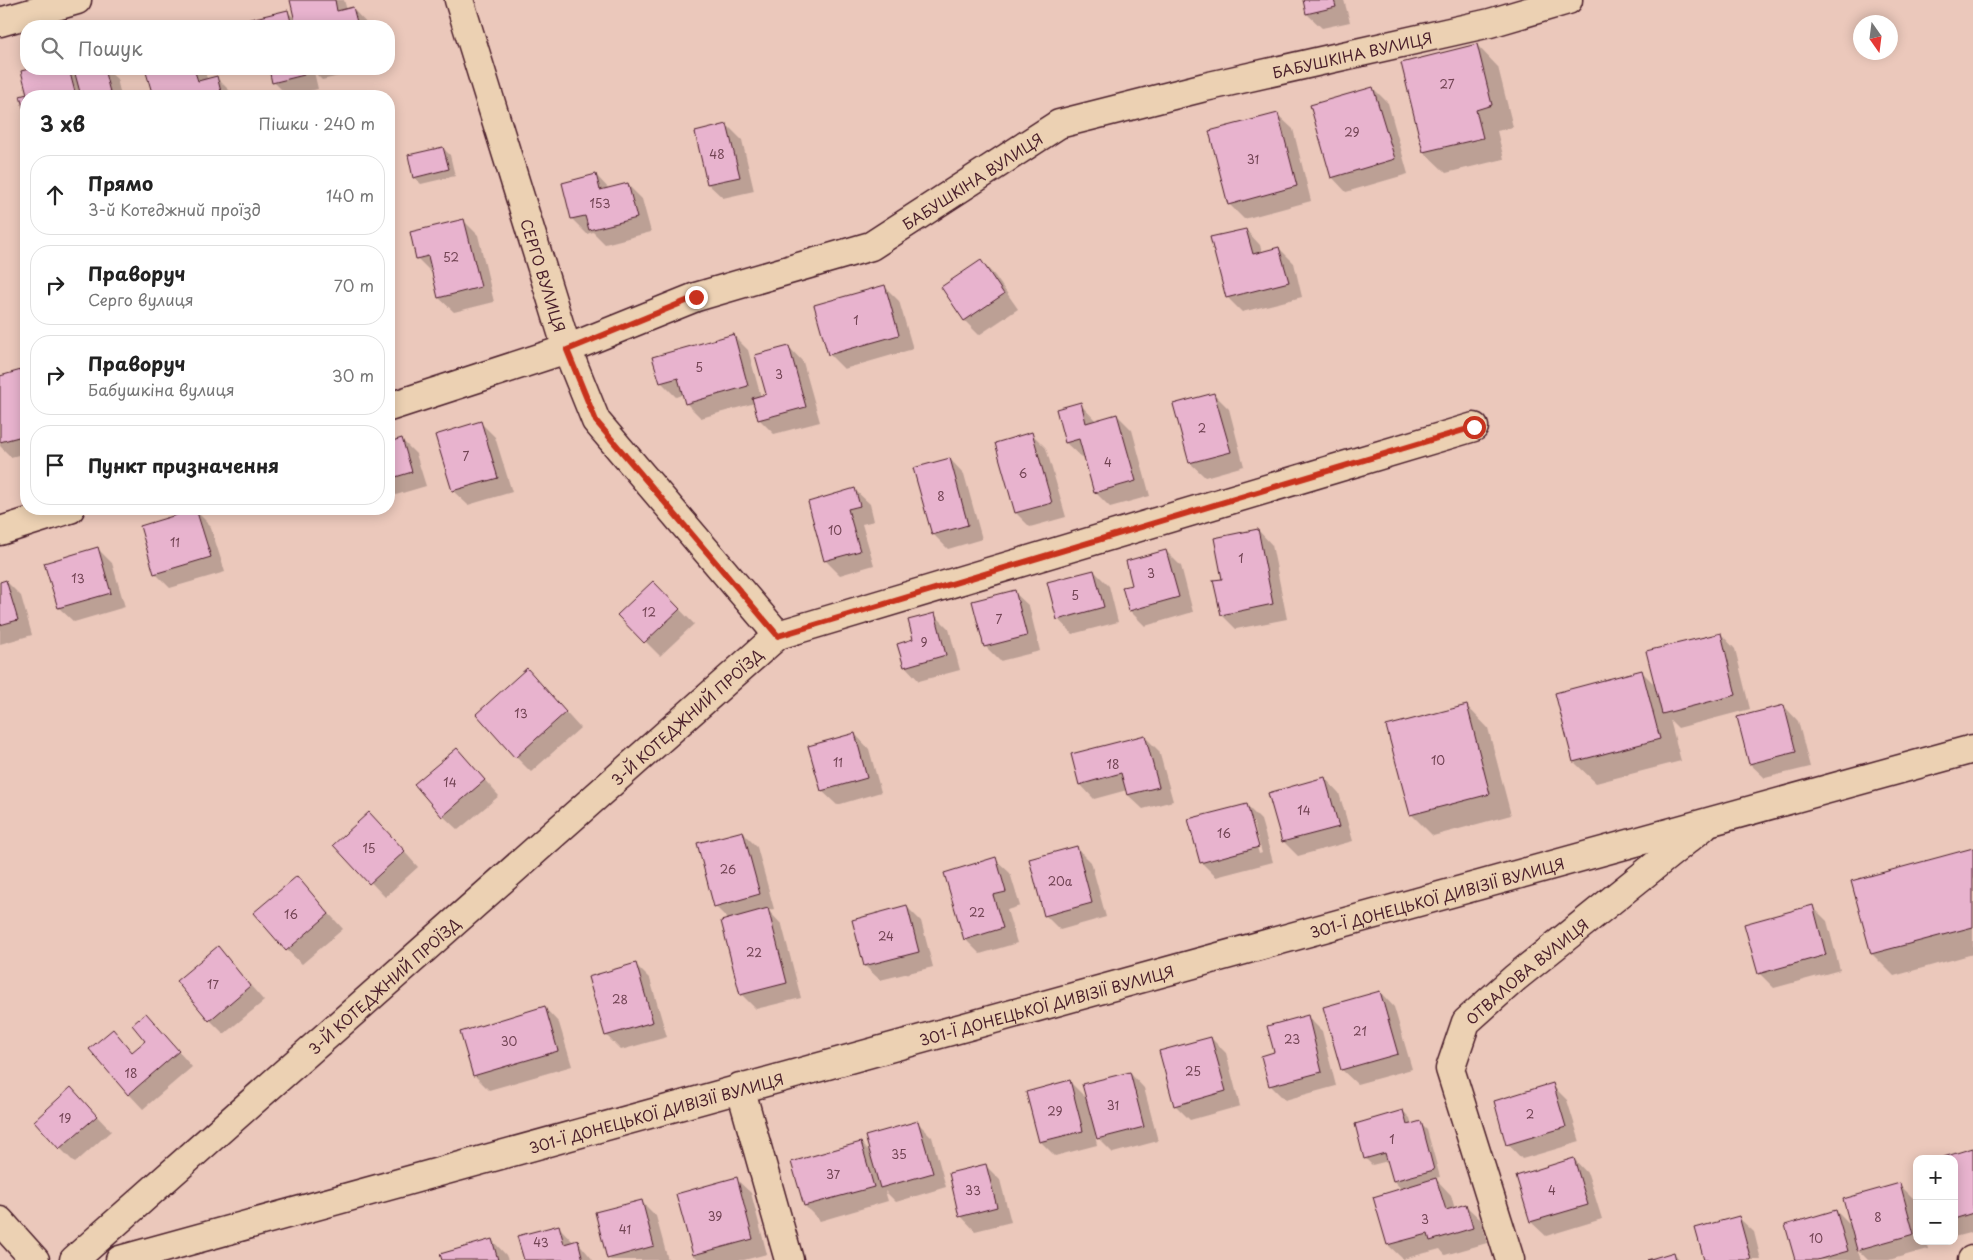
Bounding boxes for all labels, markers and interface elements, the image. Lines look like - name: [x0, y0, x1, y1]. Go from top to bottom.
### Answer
- north arrow: [1853, 15, 1898, 60]
- search box: [20, 20, 395, 75]
- street label: БАБУШКІНА ВУЛИЦЯ: [1270, 25, 1434, 83]
- icon: search: [38, 34, 66, 62]
- text: Пошук: [78, 34, 143, 62]
- house number: 27: [1440, 75, 1455, 93]
- text: 3 хв: [40, 107, 85, 139]
- text: Пішки · 240 m: [259, 111, 375, 135]
- house number: 29: [1344, 123, 1360, 141]
- street label: БАБУШКІНА ВУЛИЦЯ: [897, 126, 1047, 235]
- house number: 48: [709, 145, 725, 163]
- house number: 31: [1247, 150, 1259, 168]
- text: Прямо: [88, 169, 153, 197]
- icon: ahead: [41, 181, 69, 209]
- text: 140 m: [326, 183, 374, 207]
- house number: 153: [589, 194, 611, 212]
- text: 3-й Котеджний проїзд: [88, 197, 261, 221]
- street label: СЕРГО ВУЛИЦЯ: [516, 216, 573, 335]
- house number: 52: [443, 248, 459, 266]
- text: Праворуч: [88, 259, 185, 287]
- icon: right: [41, 271, 69, 299]
- text: 70 m: [334, 273, 374, 297]
- route end: [685, 286, 708, 309]
- text: Серго вулиця: [88, 287, 194, 311]
- house number: 1: [853, 311, 859, 329]
- text: Праворуч: [88, 349, 185, 377]
- house number: 5: [695, 358, 703, 376]
- icon: right: [41, 361, 69, 389]
- text: 30 m: [332, 363, 374, 387]
- house number: 3: [775, 365, 783, 383]
- text: Бабушкіна вулиця: [88, 377, 235, 401]
- route start: [1463, 416, 1486, 439]
- house number: 2: [1198, 419, 1206, 437]
- house number: 7: [463, 447, 470, 465]
- icon: arrive: [41, 451, 69, 479]
- text: Пункт призначення: [88, 451, 279, 479]
- house number: 4: [1104, 453, 1112, 471]
- house number: 6: [1019, 464, 1027, 482]
- house number: 8: [937, 487, 945, 505]
- house number: 10: [828, 521, 842, 539]
- house number: 11: [170, 533, 180, 551]
- house number: 1: [1238, 549, 1244, 567]
- house number: 3: [1147, 564, 1155, 582]
- house number: 13: [71, 569, 85, 587]
- house number: 5: [1071, 586, 1079, 604]
- house number: 12: [642, 603, 656, 621]
- house number: 7: [996, 610, 1003, 628]
- house number: 9: [920, 633, 928, 651]
- street label: 3-Й КОТЕДЖНИЙ ПРОЇЗД: [605, 642, 768, 790]
- house number: 13: [514, 704, 528, 722]
- house number: 10: [1431, 751, 1445, 769]
- house number: 11: [833, 753, 843, 771]
- house number: 18: [1107, 755, 1119, 773]
- house number: 14: [443, 773, 457, 791]
- house number: 14: [1297, 801, 1311, 819]
- house number: 16: [1217, 824, 1231, 842]
- house number: 15: [362, 839, 376, 857]
- street label: 301-Ї ДОНЕЦЬКОЇ ДИВІЗІЇ ВУЛИЦЯ: [1307, 851, 1567, 943]
- house number: 26: [720, 860, 736, 878]
- house number: 20а: [1048, 872, 1073, 890]
- house number: 22: [969, 903, 985, 921]
- house number: 16: [284, 905, 298, 923]
- street label: 3-Й КОТЕДЖНИЙ ПРОЇЗД: [302, 911, 465, 1059]
- street label: ОТВАЛОВА ВУЛИЦЯ: [1460, 912, 1593, 1029]
- house number: 24: [878, 927, 894, 945]
- house number: 22: [746, 943, 762, 961]
- street label: 301-Ї ДОНЕЦЬКОЇ ДИВІЗІЇ ВУЛИЦЯ: [916, 958, 1176, 1051]
- house number: 17: [207, 975, 219, 993]
- house number: 28: [612, 990, 628, 1008]
- house number: 21: [1353, 1022, 1367, 1040]
- house number: 23: [1284, 1030, 1300, 1048]
- house number: 30: [501, 1032, 518, 1050]
- house number: 25: [1185, 1062, 1201, 1080]
- house number: 18: [125, 1064, 137, 1082]
- street label: 301-Ї ДОНЕЦЬКОЇ ДИВІЗІЇ ВУЛИЦЯ: [526, 1066, 786, 1158]
- house number: 31: [1107, 1096, 1119, 1114]
- house number: 29: [1047, 1102, 1063, 1120]
- house number: 2: [1526, 1105, 1534, 1123]
- house number: 19: [59, 1109, 71, 1127]
- house number: 1: [1389, 1130, 1395, 1148]
- house number: 35: [891, 1145, 907, 1163]
- map controls: [1913, 1155, 1958, 1245]
- button: +: [1913, 1155, 1958, 1200]
- house number: 37: [826, 1165, 841, 1183]
- house number: 33: [965, 1181, 981, 1199]
- house number: 4: [1548, 1181, 1556, 1199]
- button: −: [1913, 1200, 1958, 1245]
- house number: 39: [708, 1207, 722, 1225]
- house number: 8: [1874, 1208, 1882, 1226]
- house number: 3: [1421, 1210, 1429, 1228]
- house number: 41: [619, 1220, 631, 1238]
- house number: 10: [1809, 1229, 1823, 1247]
- house number: 43: [533, 1233, 549, 1251]

